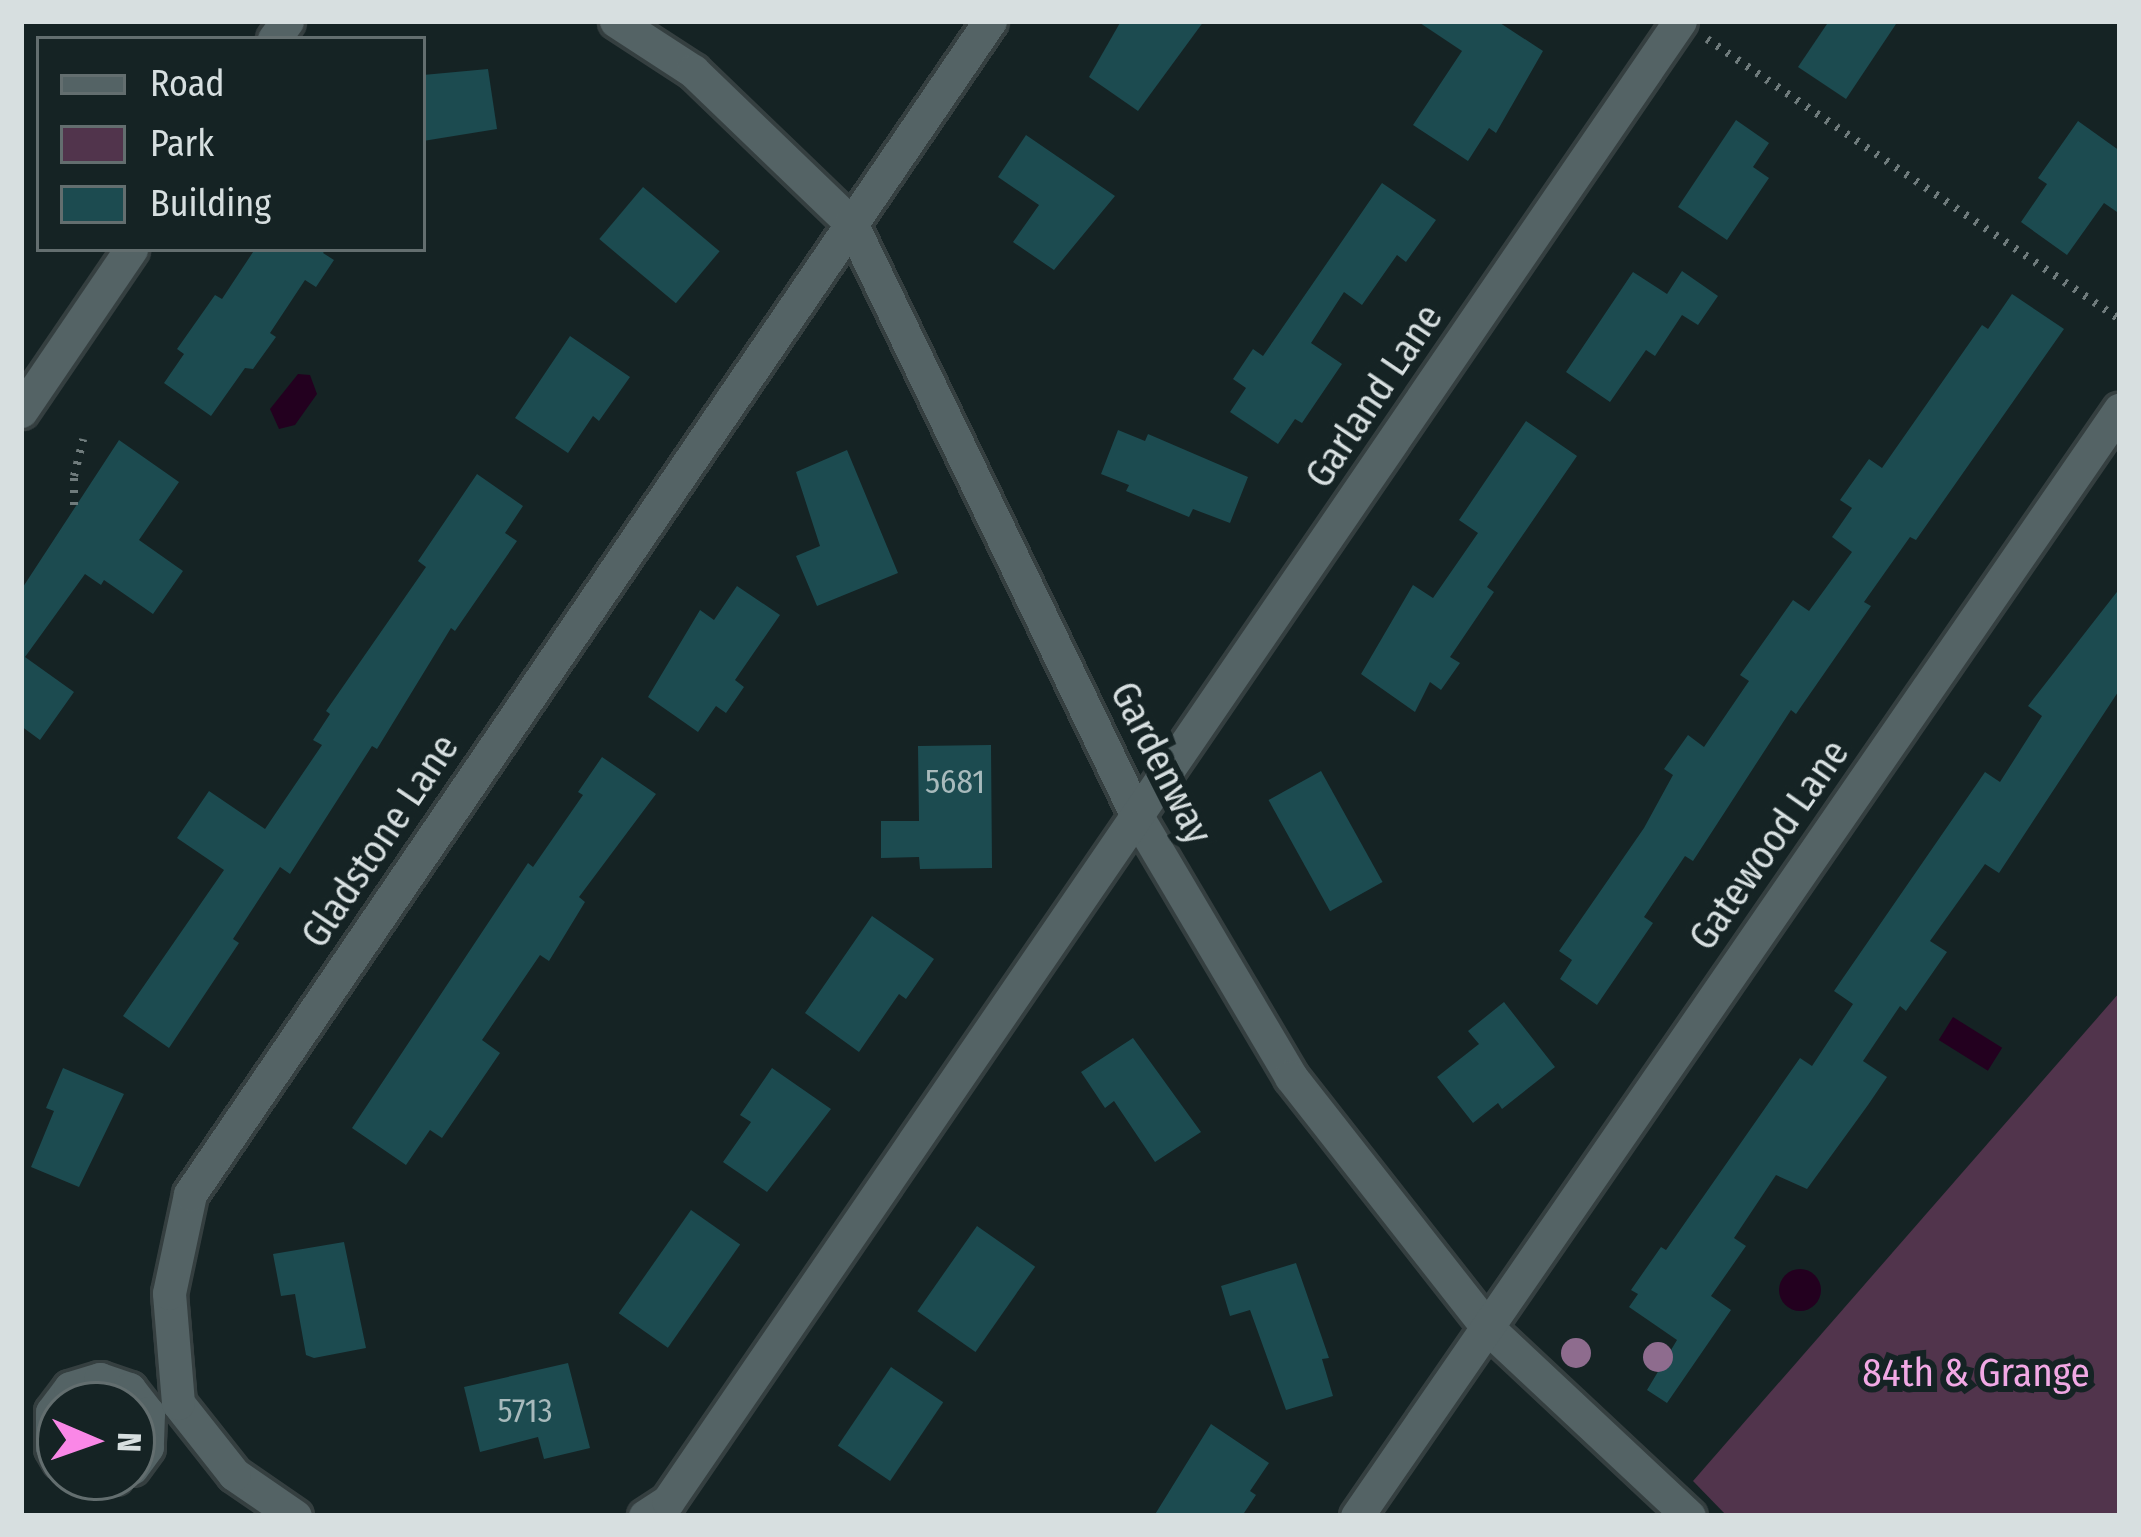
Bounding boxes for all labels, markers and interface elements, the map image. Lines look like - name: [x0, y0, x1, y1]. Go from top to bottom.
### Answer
- legend: [36, 36, 426, 252]
- text: Road: [150, 62, 225, 106]
- text: Park: [150, 122, 214, 166]
- text: Building: [150, 182, 271, 226]
- street label: Garland Lane: [1296, 296, 1452, 496]
- street label: Gardenway: [1100, 674, 1222, 852]
- street label: Gladstone Lane: [292, 726, 468, 956]
- street label: Gatewood Lane: [1679, 731, 1859, 959]
- house number: 5681: [925, 763, 985, 803]
- park label: 84th & Grange: [1862, 1350, 2090, 1396]
- north arrow: [36, 1381, 156, 1501]
- house number: 5713: [497, 1392, 553, 1432]
- text: N: [109, 1432, 149, 1453]

